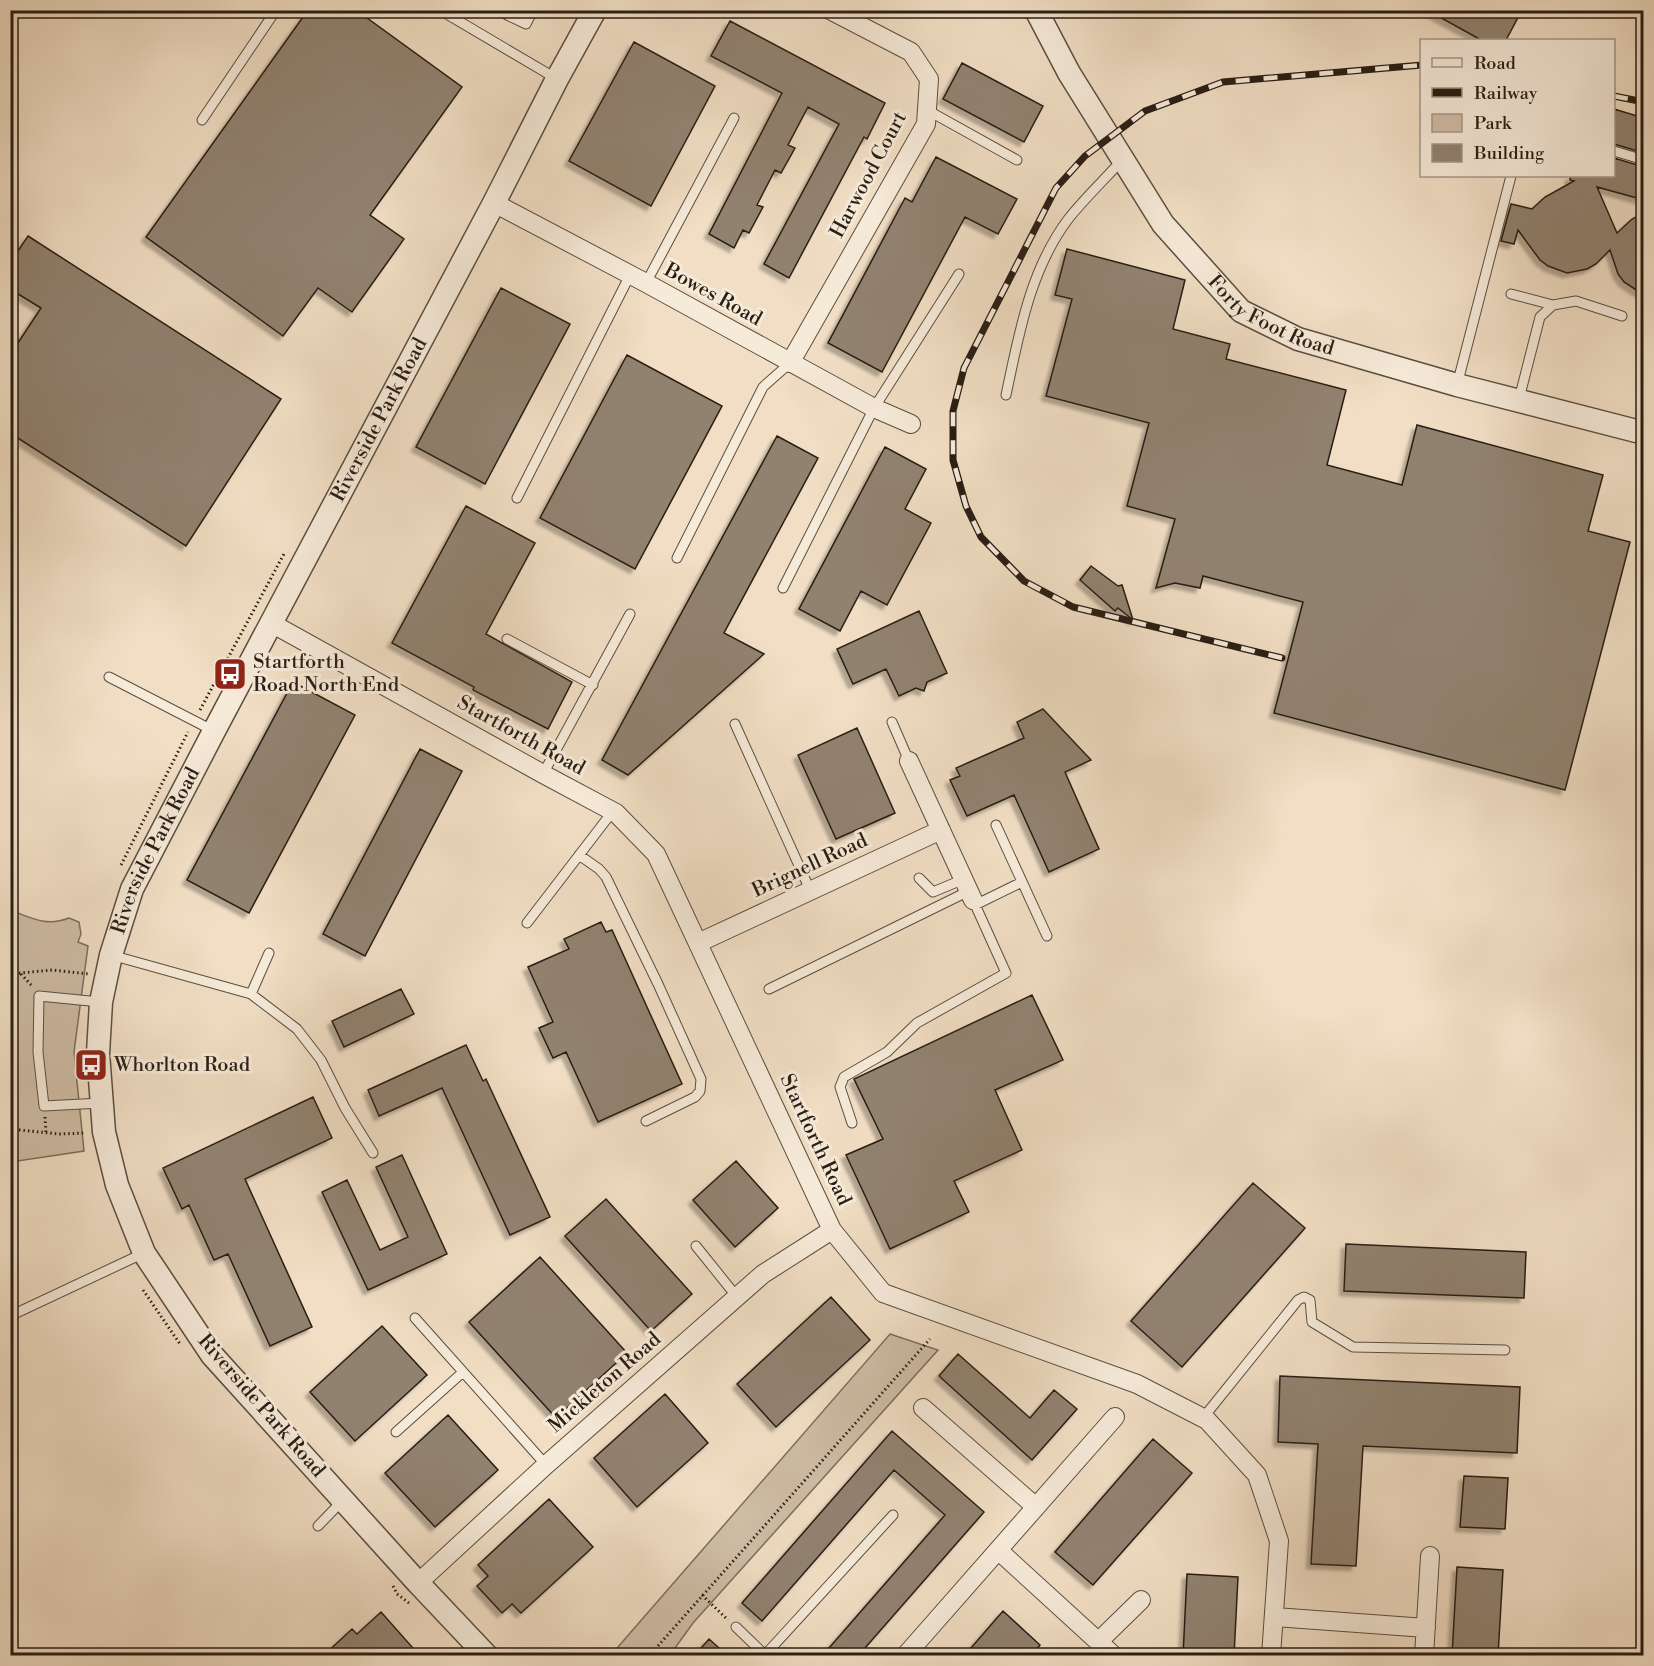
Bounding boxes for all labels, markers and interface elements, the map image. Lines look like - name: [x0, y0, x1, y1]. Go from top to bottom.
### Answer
- legend: [1420, 39, 1615, 177]
- text: Road: [1474, 52, 1517, 75]
- text: Railway: [1474, 82, 1538, 105]
- street label: Harwood Court: [825, 107, 913, 243]
- text: Park: [1474, 112, 1513, 135]
- text: Building: [1473, 142, 1545, 165]
- street label: Bowes Road: [659, 257, 767, 332]
- street label: Forty Foot Road: [1202, 270, 1338, 361]
- street label: Riverside Park Road: [325, 333, 433, 506]
- place label: Startforth Road North End: [253, 650, 400, 698]
- bus stop icon: Startforth Road North End: [212, 656, 248, 692]
- street label: Startforth Road: [453, 691, 590, 782]
- street label: Riverside Park Road: [106, 763, 206, 937]
- street label: Brignell Road: [747, 828, 872, 904]
- bus stop icon: Whorlton Road: [73, 1047, 109, 1083]
- place label: Whorlton Road: [113, 1053, 251, 1078]
- street label: Startforth Road: [774, 1070, 857, 1210]
- street label: Mickleton Road: [543, 1327, 667, 1439]
- street label: Riverside Park Road: [192, 1329, 331, 1483]

